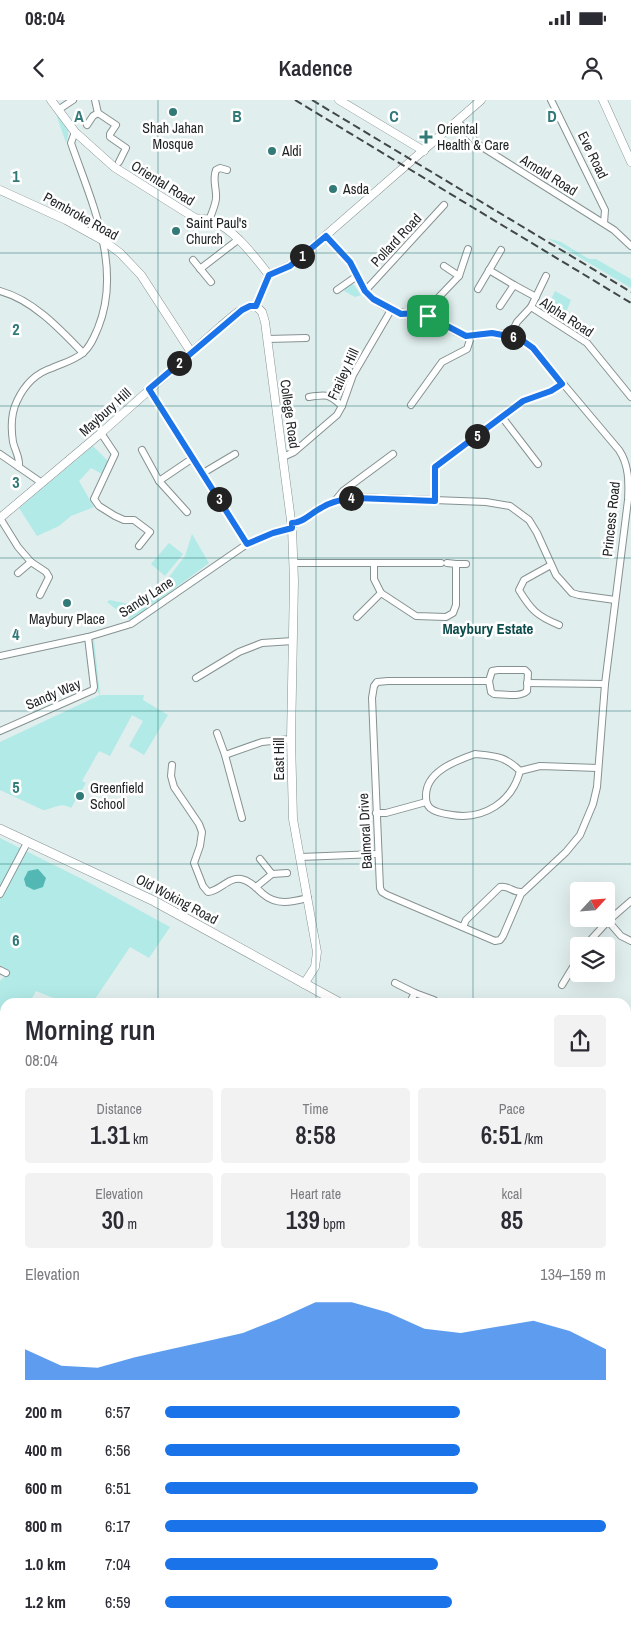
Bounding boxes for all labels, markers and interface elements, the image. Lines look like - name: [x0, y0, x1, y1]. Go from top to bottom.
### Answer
- text: 08:04: [25, 5, 65, 31]
- text: Kadence: [279, 53, 352, 83]
- icon: back: [25, 54, 53, 82]
- icon: person: [578, 54, 606, 82]
- text: A: [74, 105, 84, 127]
- text: B: [232, 105, 242, 127]
- text: C: [389, 105, 399, 127]
- text: D: [547, 105, 557, 127]
- marker: Shah Jahan Mosque: [167, 106, 179, 118]
- place label: Shah Jahan Mosque: [142, 119, 204, 153]
- place label: Oriental Health & Care: [437, 120, 509, 154]
- street label: Eve Road: [574, 128, 612, 182]
- marker: Oriental Health & Care: [419, 130, 433, 144]
- place label: Aldi: [281, 142, 302, 160]
- marker: Aldi: [266, 145, 278, 157]
- street label: Arnold Road: [516, 150, 581, 200]
- street label: Oriental Road: [128, 156, 198, 210]
- text: 1: [12, 165, 20, 187]
- place label: Asda: [342, 180, 370, 198]
- marker: Asda: [327, 183, 339, 195]
- street label: Pembroke Road: [40, 188, 122, 244]
- street label: Pollard Road: [367, 210, 425, 270]
- place label: Saint Paul's Church: [186, 214, 247, 248]
- marker: Saint Paul's Church: [170, 225, 182, 237]
- pin: 1: [290, 244, 314, 268]
- text: 1: [299, 247, 306, 265]
- street label: Alpha Road: [536, 293, 597, 341]
- pin: [407, 295, 449, 337]
- icon: arrive: [414, 302, 442, 330]
- text: 2: [12, 318, 20, 340]
- pin: 6: [500, 324, 526, 350]
- text: 6: [510, 328, 517, 346]
- street label: Frailey Hill: [323, 345, 363, 403]
- pin: 2: [166, 350, 192, 376]
- text: 2: [176, 354, 183, 372]
- street label: College Road: [276, 378, 304, 450]
- street label: Maybury Hill: [75, 384, 135, 440]
- pin: 5: [464, 424, 490, 448]
- text: 5: [474, 427, 481, 445]
- text: 3: [12, 471, 20, 493]
- street label: Princess Road: [598, 481, 624, 557]
- pin: 3: [206, 486, 232, 512]
- pin: 4: [338, 486, 364, 510]
- text: 4: [348, 489, 355, 507]
- text: 3: [216, 490, 223, 508]
- street label: Sandy Lane: [115, 573, 177, 621]
- marker: Maybury Place: [61, 597, 73, 609]
- place label: Maybury Place: [29, 610, 105, 628]
- district label: Maybury Estate: [443, 618, 534, 639]
- text: 4: [12, 623, 20, 645]
- street label: Sandy Way: [23, 674, 84, 714]
- street label: East Hill: [270, 738, 288, 780]
- text: 5: [12, 776, 20, 798]
- place label: Greenfield School: [90, 779, 144, 813]
- marker: Greenfield School: [74, 790, 86, 802]
- street label: Balmoral Drive: [354, 793, 376, 869]
- street label: Old Woking Road: [133, 870, 221, 928]
- north arrow: [570, 882, 615, 928]
- map controls: [570, 882, 615, 982]
- text: 6: [12, 929, 20, 951]
- button: layers: [570, 937, 615, 982]
- text: Morning run: [25, 1011, 156, 1049]
- button: share: [554, 1015, 606, 1067]
- text: 08:04: [25, 1049, 58, 1071]
- text: Distance: [97, 1100, 142, 1118]
- text: Time: [303, 1100, 328, 1118]
- text: Pace: [499, 1100, 525, 1118]
- text: 1.31: [90, 1118, 130, 1152]
- text: 8:58: [295, 1118, 336, 1152]
- text: 6:51: [481, 1118, 521, 1152]
- text: km: [130, 1130, 148, 1148]
- text: /km: [521, 1130, 543, 1148]
- text: Elevation: [95, 1185, 143, 1203]
- text: Heart rate: [290, 1185, 341, 1203]
- text: kcal: [502, 1185, 522, 1203]
- text: 30: [101, 1203, 124, 1237]
- text: 139: [286, 1203, 320, 1237]
- text: 85: [500, 1203, 523, 1237]
- text: m: [124, 1215, 137, 1233]
- text: bpm: [320, 1215, 345, 1233]
- text: Elevation: [25, 1263, 80, 1285]
- text: 134–159 m: [540, 1263, 606, 1285]
- text: 200 m: [25, 1401, 62, 1423]
- text: 6:57: [105, 1401, 131, 1423]
- text: 400 m: [25, 1439, 62, 1461]
- text: 6:56: [105, 1439, 131, 1461]
- text: 600 m: [25, 1477, 62, 1499]
- text: 6:51: [105, 1477, 131, 1499]
- text: 800 m: [25, 1515, 62, 1537]
- text: 6:17: [105, 1515, 131, 1537]
- text: 1.0 km: [25, 1553, 66, 1575]
- text: 7:04: [105, 1553, 131, 1575]
- text: 1.2 km: [25, 1591, 66, 1613]
- text: 6:59: [105, 1591, 131, 1613]

